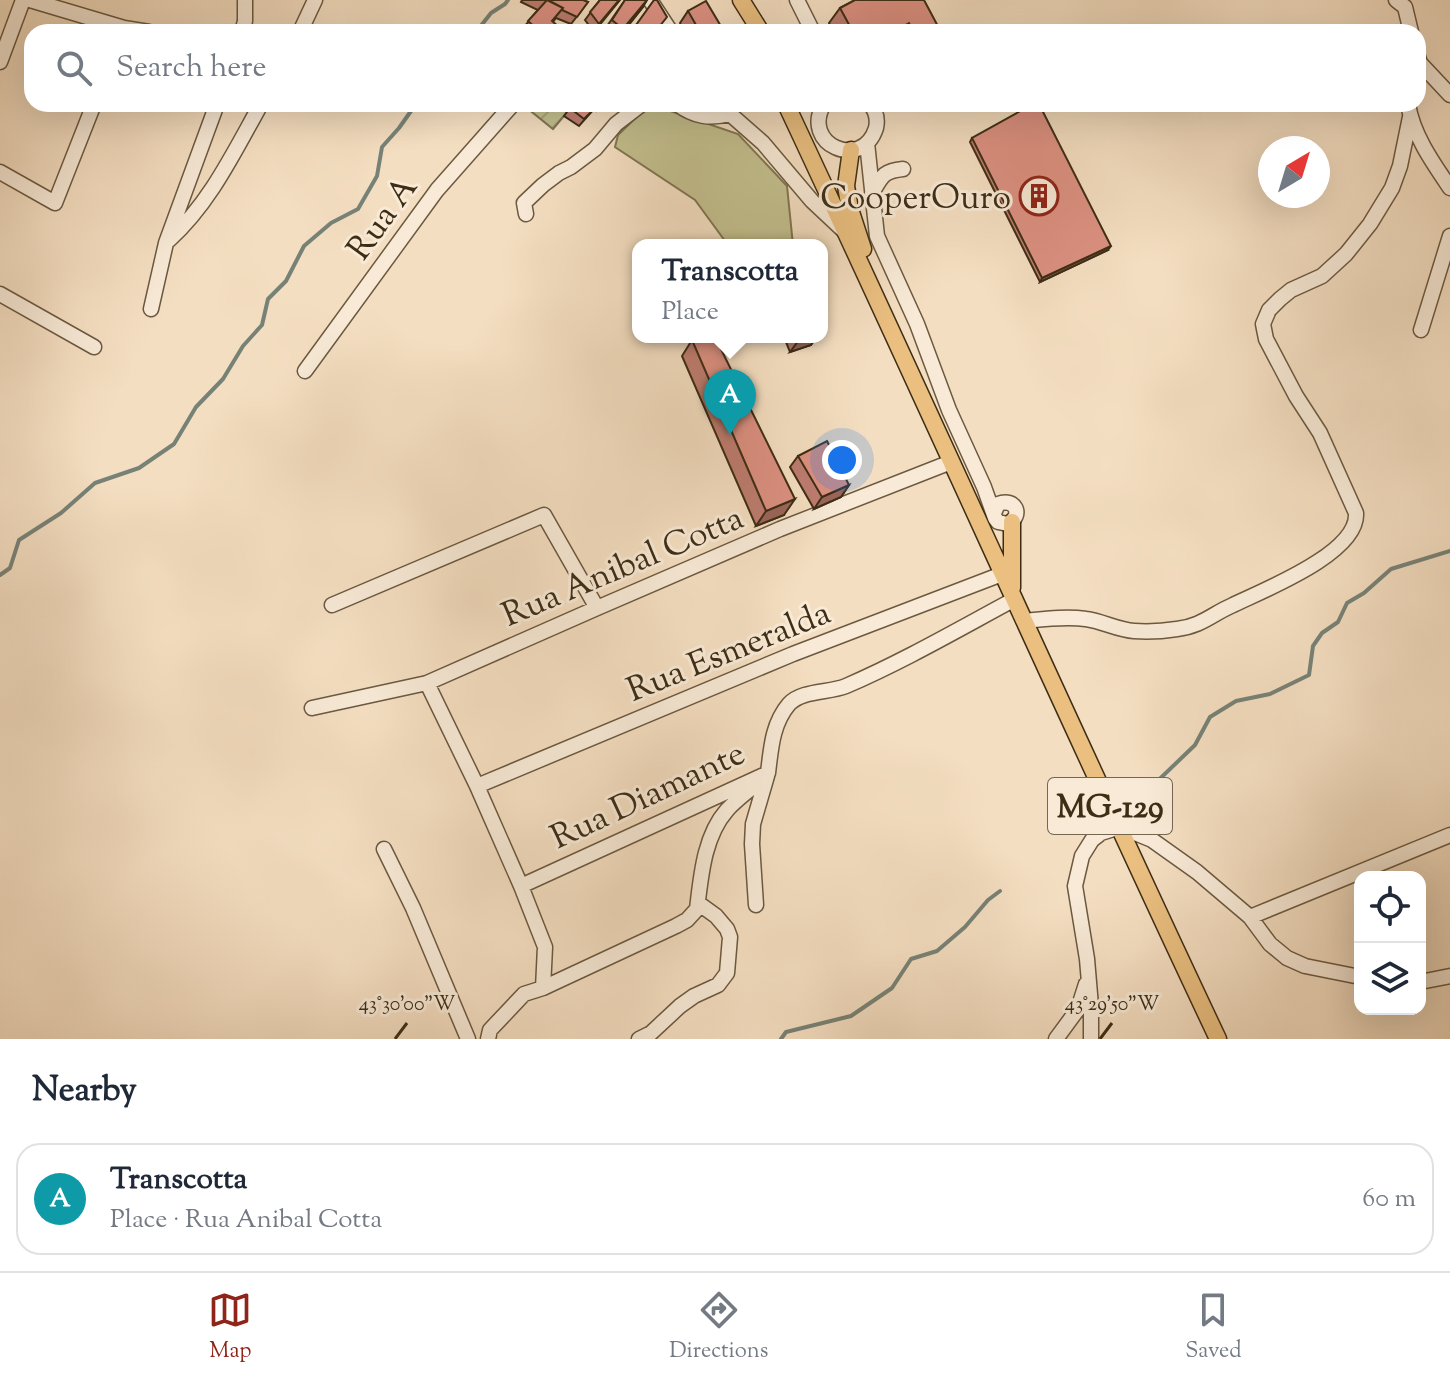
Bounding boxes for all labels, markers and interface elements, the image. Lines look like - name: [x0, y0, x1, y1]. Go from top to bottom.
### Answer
- search box: [24, 24, 1426, 112]
- icon: search: [52, 46, 96, 90]
- text: Search here: [116, 47, 266, 90]
- north arrow: [1258, 136, 1330, 208]
- street label: Rua A: [337, 167, 431, 271]
- place label: CooperOuro: [820, 175, 1011, 224]
- building icon: CooperOuro: [1018, 175, 1060, 217]
- popup: [632, 239, 828, 343]
- text: Transcotta: [661, 251, 799, 294]
- text: Place: [661, 294, 719, 331]
- pin: A: [704, 369, 756, 435]
- your location: [822, 440, 862, 480]
- street label: Rua Anibal Cotta: [495, 495, 752, 641]
- street label: Rua Esmeralda: [620, 590, 839, 716]
- street label: Rua Diamante: [543, 731, 754, 864]
- road number: MG-129: [1048, 778, 1172, 834]
- map controls: [1354, 871, 1426, 1015]
- button: locate: [1354, 871, 1426, 943]
- button: layers: [1354, 943, 1426, 1015]
- text: 43°30'00"W: [359, 991, 455, 1020]
- text: 43°29'50"W: [1065, 991, 1159, 1020]
- text: Nearby: [32, 1067, 137, 1116]
- text: Transcotta: [110, 1159, 247, 1202]
- text: A: [49, 1181, 71, 1218]
- text: 60 m: [1362, 1181, 1416, 1218]
- text: Place · Rua Anibal Cotta: [110, 1202, 382, 1239]
- tab: Map: [208, 1288, 252, 1368]
- tab: Directions: [669, 1288, 768, 1368]
- tab: Saved: [1185, 1288, 1242, 1368]

